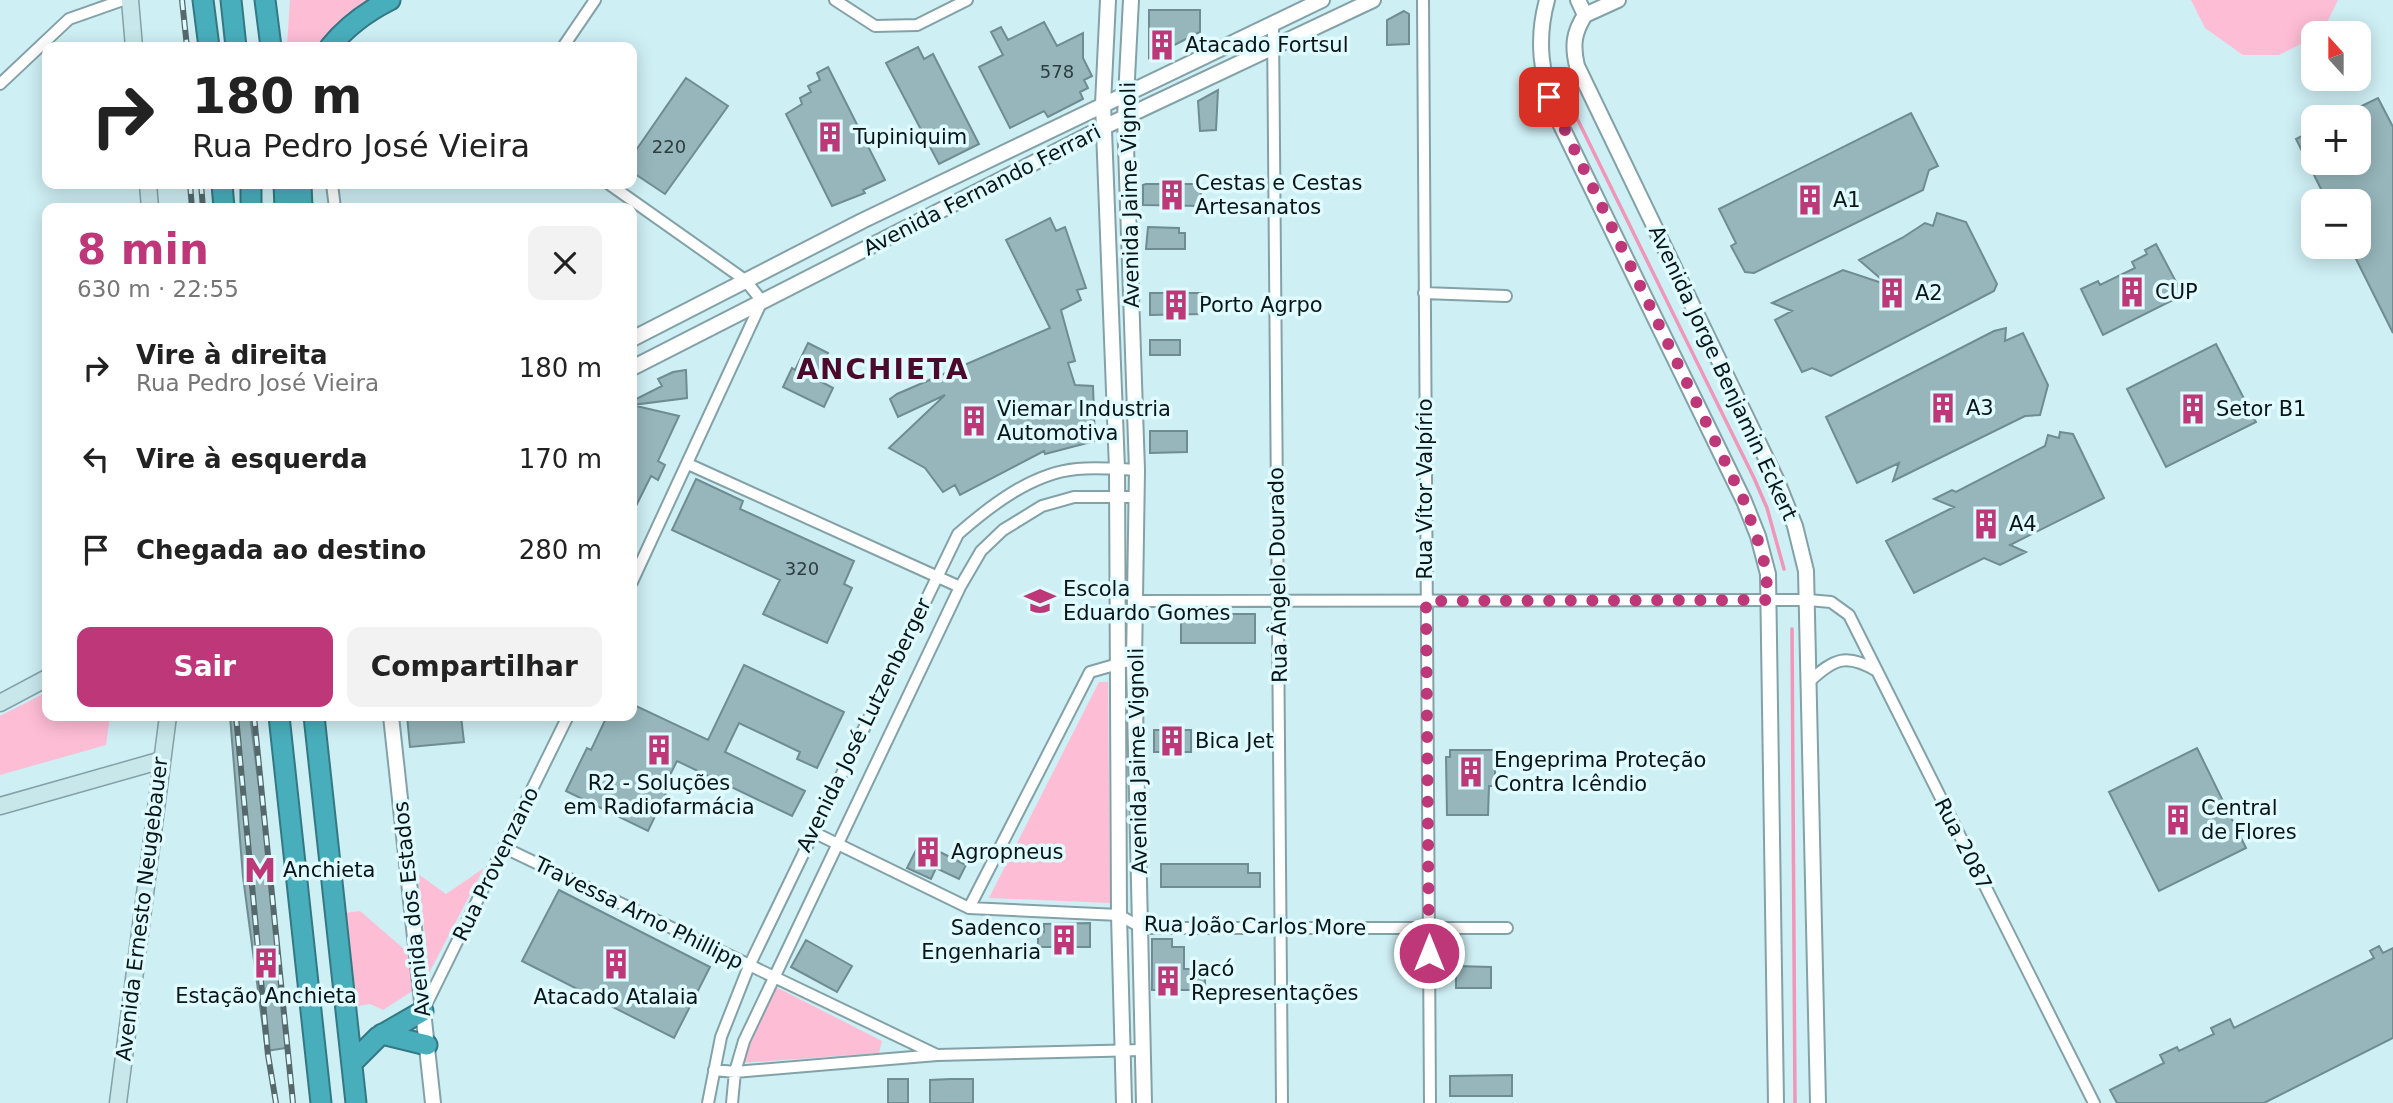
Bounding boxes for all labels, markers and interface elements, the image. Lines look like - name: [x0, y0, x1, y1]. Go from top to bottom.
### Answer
- north arrow: [2301, 21, 2371, 91]
- map controls: [2301, 21, 2371, 259]
- building icon: Atacado Fortsul: [1145, 28, 1179, 62]
- place label: Atacado Fortsul: [1185, 33, 1349, 57]
- house number: 578: [1040, 61, 1074, 82]
- pin: [1519, 67, 1579, 127]
- text: 180 m: [192, 68, 362, 125]
- icon: right: [77, 70, 168, 161]
- icon: arrive: [1530, 78, 1568, 116]
- street label: Avenida Jaime Vignoli: [1116, 82, 1144, 308]
- button: +: [2301, 105, 2371, 175]
- building icon: Tupiniquim: [813, 120, 847, 154]
- street label: Avenida Fernando Ferrari: [859, 120, 1105, 260]
- place label: Tupiniquim: [852, 125, 967, 149]
- text: Rua Pedro José Vieira: [192, 127, 530, 165]
- house number: 220: [652, 136, 686, 157]
- place label: Cestas e Cestas Artesanatos: [1195, 171, 1362, 219]
- building icon: Cestas e Cestas Artesanatos: [1155, 178, 1189, 212]
- building icon: A1: [1793, 183, 1827, 217]
- place label: A1: [1833, 188, 1861, 212]
- button: −: [2301, 189, 2371, 259]
- street label: Avenida Jorge Benjamin Eckert: [1644, 222, 1802, 524]
- text: 8 min: [77, 225, 209, 274]
- button: close: [528, 226, 602, 300]
- building icon: CUP: [2115, 275, 2149, 309]
- text: 630 m · 22:55: [77, 276, 239, 302]
- building icon: A2: [1875, 276, 1909, 310]
- place label: CUP: [2155, 280, 2198, 304]
- place label: A2: [1915, 281, 1943, 305]
- building icon: Porto Agrpo: [1159, 288, 1193, 322]
- place label: Porto Agrpo: [1199, 293, 1323, 317]
- text: Vire à direita: [136, 340, 328, 370]
- icon: right: [77, 349, 115, 387]
- text: 180 m: [519, 353, 602, 383]
- district label: ANCHIETA: [796, 353, 970, 386]
- text: Rua Pedro José Vieira: [136, 370, 379, 396]
- building icon: A3: [1926, 391, 1960, 425]
- building icon: Setor B1: [2176, 392, 2210, 426]
- place label: A3: [1966, 396, 1994, 420]
- place label: Viemar Industria Automotiva: [997, 397, 1171, 445]
- place label: Setor B1: [2216, 397, 2306, 421]
- street label: Rua Vítor Valpírio: [1413, 398, 1437, 580]
- building icon: Viemar Industria Automotiva: [957, 404, 991, 438]
- icon: left: [77, 440, 115, 478]
- text: Vire à esquerda: [136, 444, 368, 474]
- text: 170 m: [519, 444, 602, 474]
- street label: Rua Ângelo Dourado: [1263, 467, 1292, 683]
- building icon: A4: [1969, 507, 2003, 541]
- place label: A4: [2009, 512, 2037, 536]
- icon: arrive: [77, 531, 115, 569]
- text: Chegada ao destino: [136, 535, 426, 565]
- text: 280 m: [519, 535, 602, 565]
- house number: 320: [785, 558, 819, 579]
- place label: Escola Eduardo Gomes: [1063, 577, 1230, 625]
- school or university icon: Escola Eduardo Gomes: [1023, 584, 1057, 618]
- street label: Avenida José Lutzenberger: [792, 594, 936, 856]
- button: Sair: [77, 627, 333, 707]
- button: Compartilhar: [347, 627, 602, 707]
- street label: Avenida Jaime Vignoli: [1124, 648, 1152, 874]
- building icon: Bica Jet: [1155, 724, 1189, 758]
- place label: Bica Jet: [1195, 729, 1274, 753]
- building icon: R2 - Soluções em Radiofarmácia: [642, 733, 676, 767]
- place label: Engeprima Proteção Contra Icêndio: [1494, 748, 1706, 796]
- street label: Avenida Ernesto Neugebauer: [111, 755, 173, 1062]
- building icon: Engeprima Proteção Contra Icêndio: [1454, 755, 1488, 789]
- place label: R2 - Soluções em Radiofarmácia: [563, 771, 755, 819]
- street label: Rua Provenzano: [448, 783, 544, 945]
- street label: Rua 2087: [1930, 794, 1996, 894]
- place label: Central de Flores: [2201, 796, 2297, 844]
- street label: Avenida dos Estados: [389, 800, 435, 1018]
- building icon: Central de Flores: [2161, 803, 2195, 837]
- building icon: Agropneus: [911, 835, 945, 869]
- place label: Agropneus: [951, 840, 1064, 864]
- street label: Travessa Arno Phillipp: [530, 851, 747, 974]
- metro station icon: Anchieta: [243, 853, 277, 887]
- place label: Anchieta: [283, 858, 375, 882]
- street label: Rua João Carlos More: [1144, 912, 1366, 940]
- place label: Sadenco Engenharia: [921, 916, 1041, 964]
- position arrow: [1392, 916, 1466, 990]
- building icon: Sadenco Engenharia: [1047, 923, 1081, 957]
- building icon: Estação Anchieta: [249, 946, 283, 980]
- building icon: Atacado Atalaia: [599, 947, 633, 981]
- place label: Jacó Representações: [1189, 957, 1359, 1005]
- building icon: Jacó Representações: [1151, 964, 1185, 998]
- place label: Estação Anchieta: [175, 984, 357, 1008]
- place label: Atacado Atalaia: [534, 985, 698, 1009]

